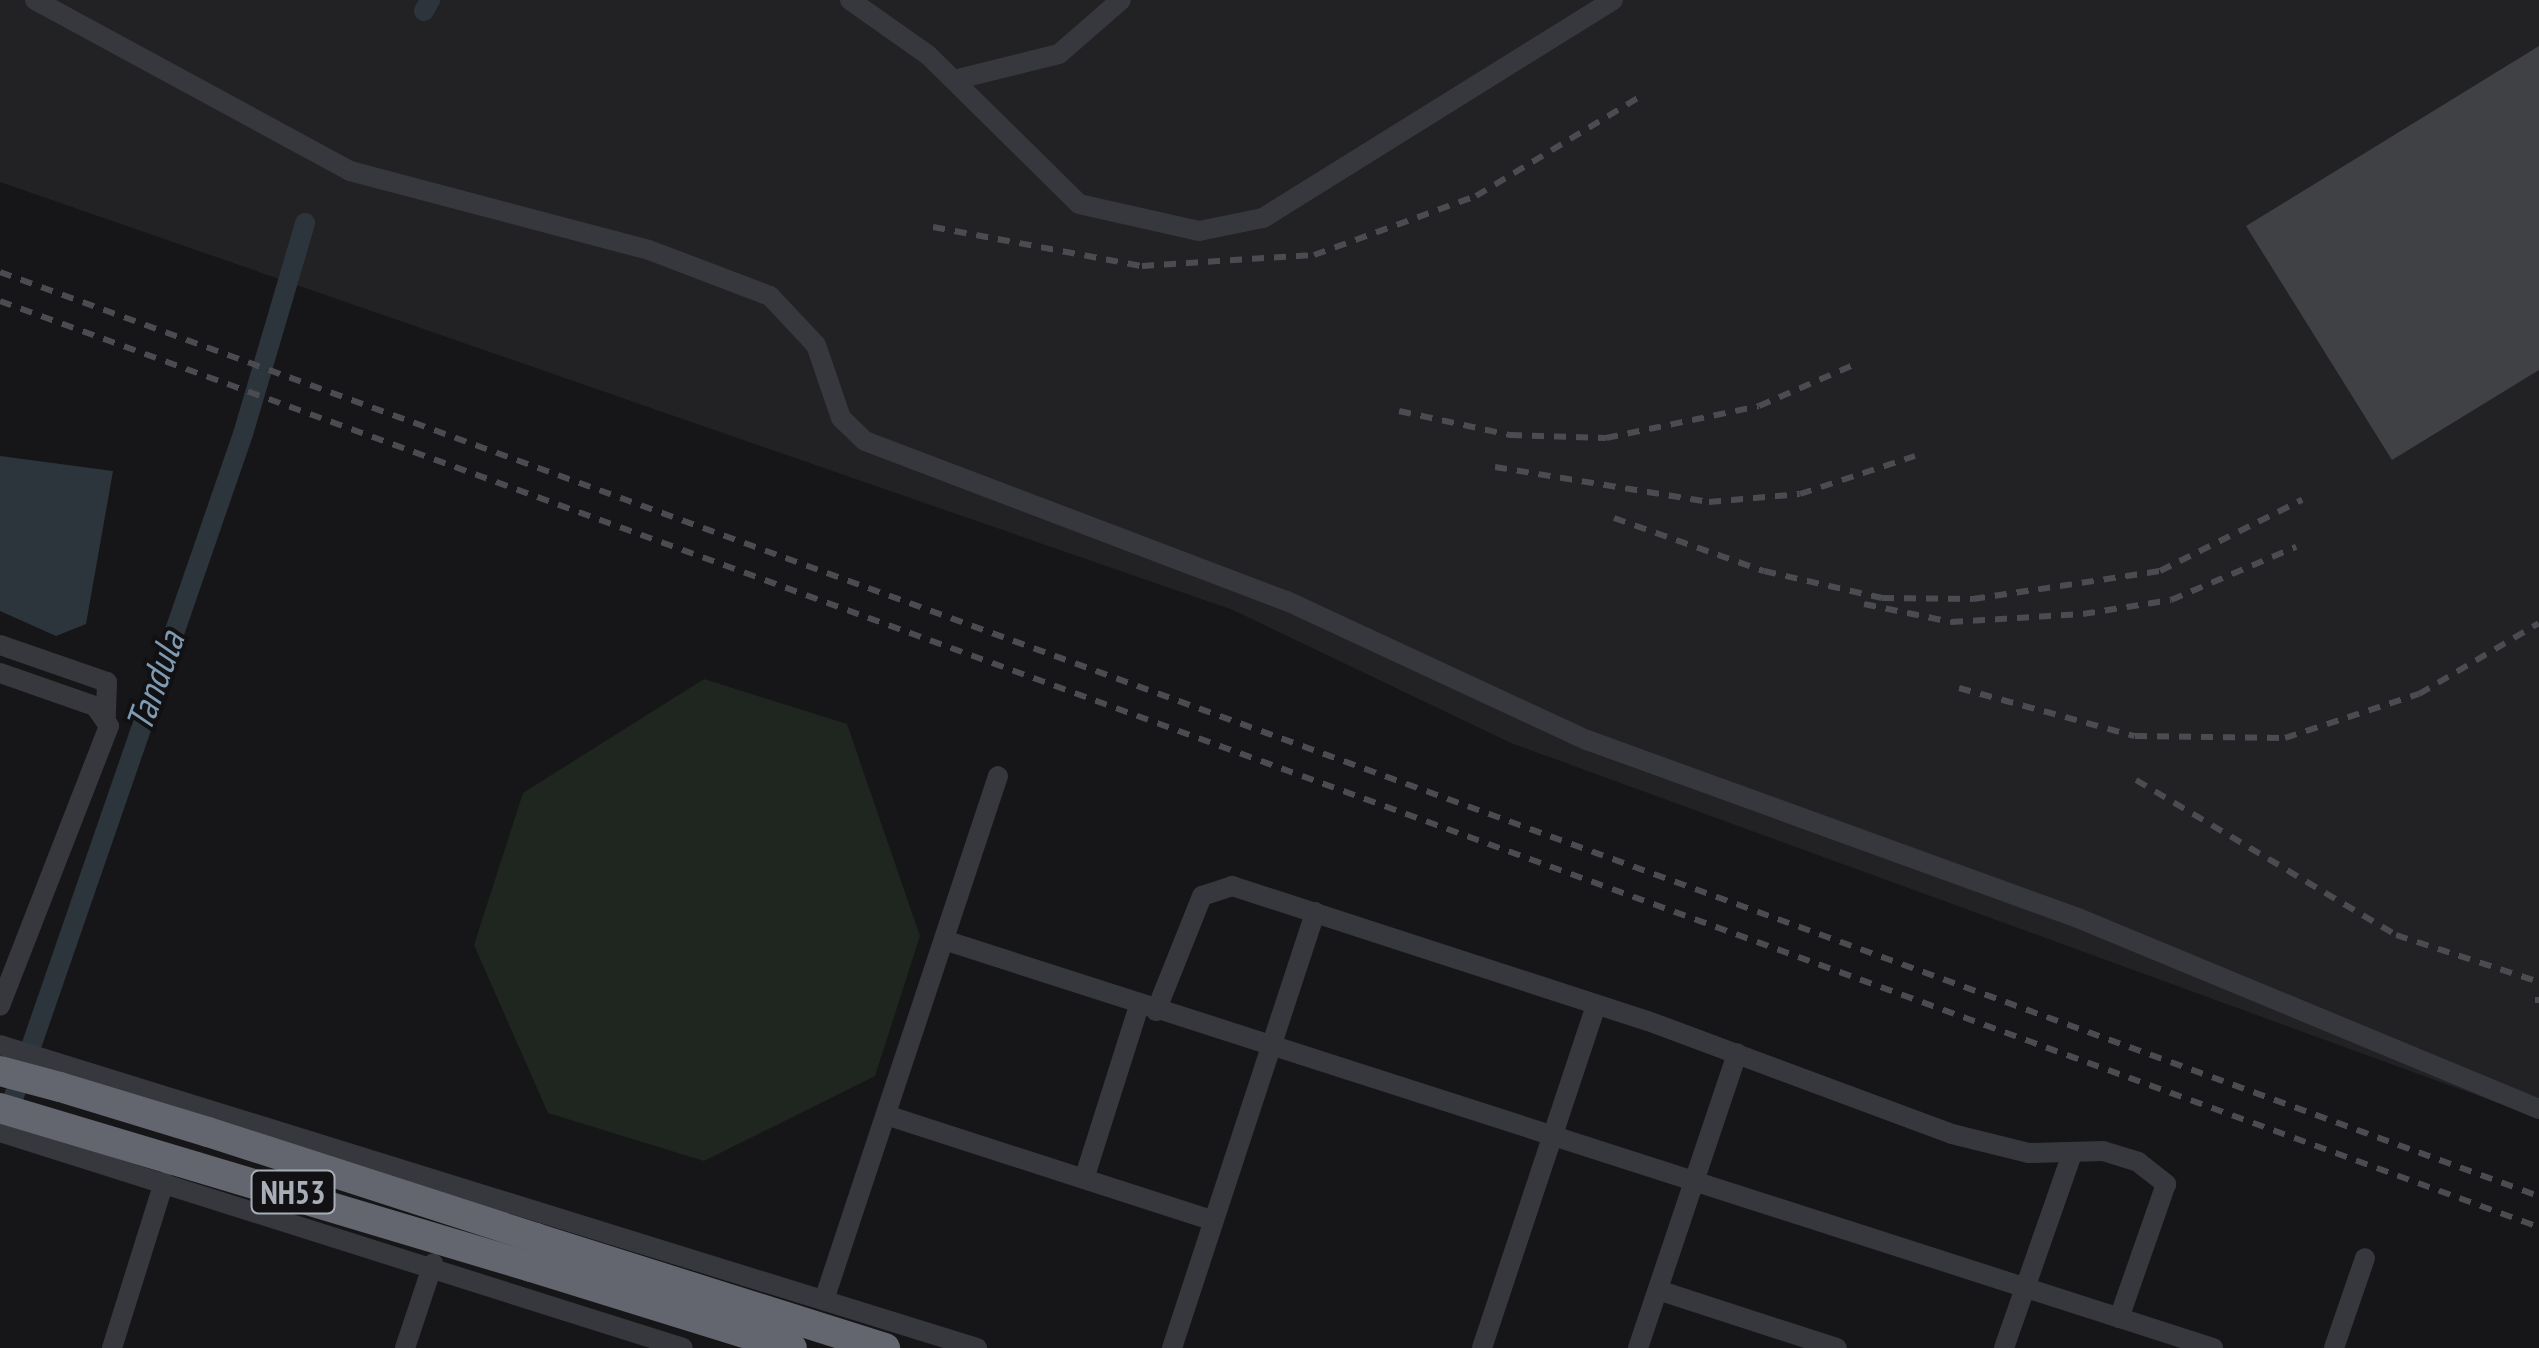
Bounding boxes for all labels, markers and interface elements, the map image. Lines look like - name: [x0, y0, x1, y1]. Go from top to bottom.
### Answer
- water label: Tandula: [115, 625, 193, 737]
- road number: NH53: [250, 1165, 336, 1219]

